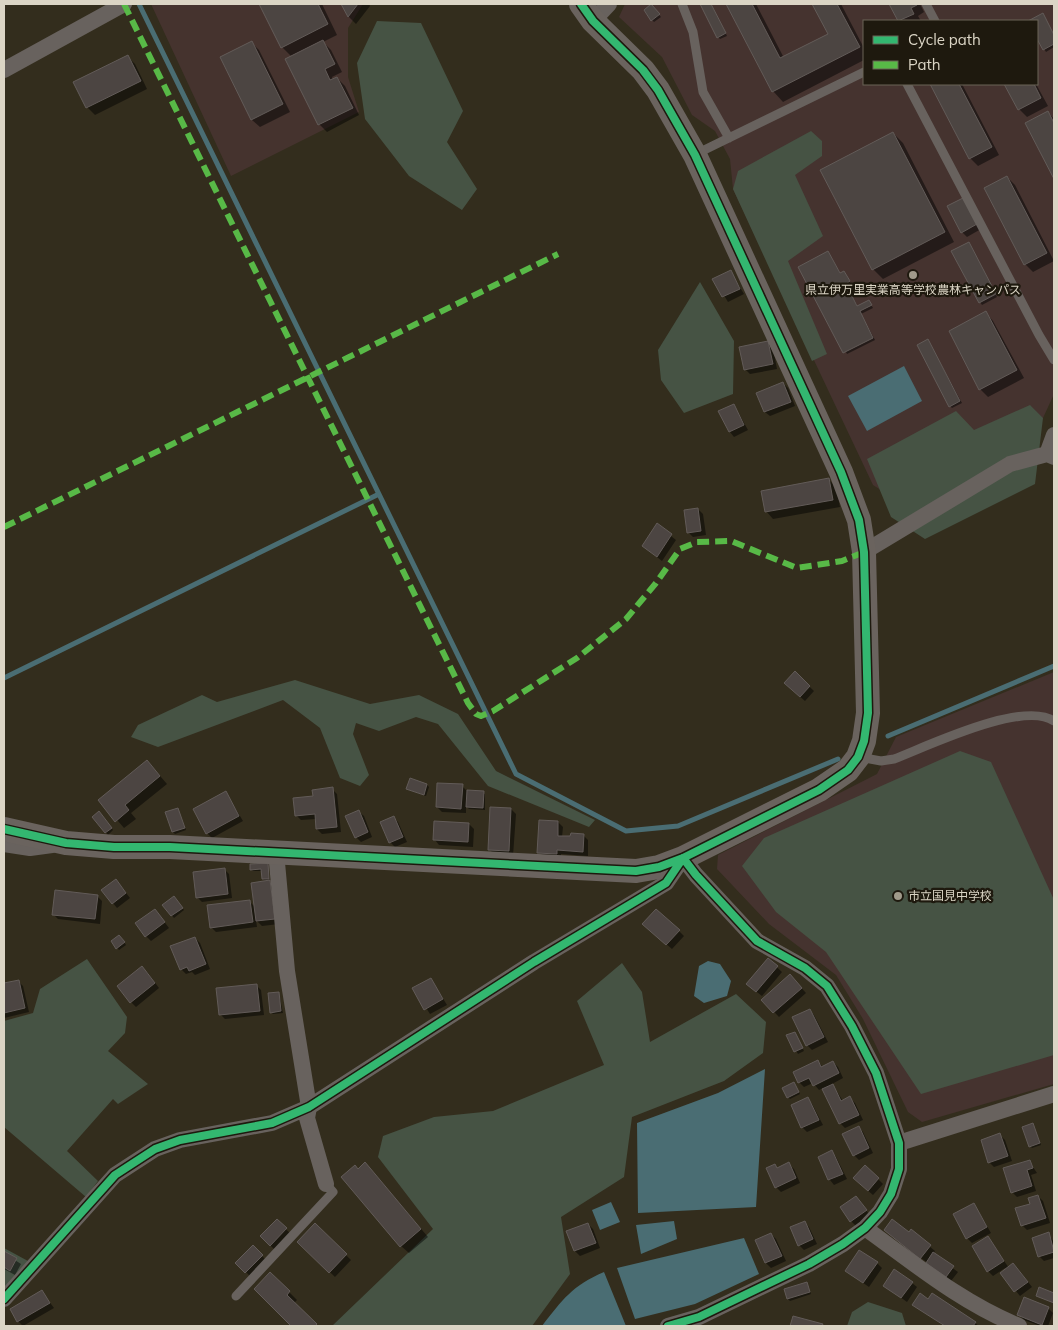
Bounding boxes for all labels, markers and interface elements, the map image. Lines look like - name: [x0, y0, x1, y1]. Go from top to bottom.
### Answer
- legend: [863, 20, 1038, 85]
- text: Cycle path: [908, 30, 981, 49]
- text: Path: [908, 55, 940, 74]
- marker: 県立伊万里実業高等学校農林キャンパス: [907, 269, 919, 281]
- place label: 県立伊万里実業高等学校農林キャンパス: [805, 282, 1021, 297]
- place label: 市立国見中学校: [908, 888, 992, 903]
- marker: 市立国見中学校: [892, 890, 904, 902]

